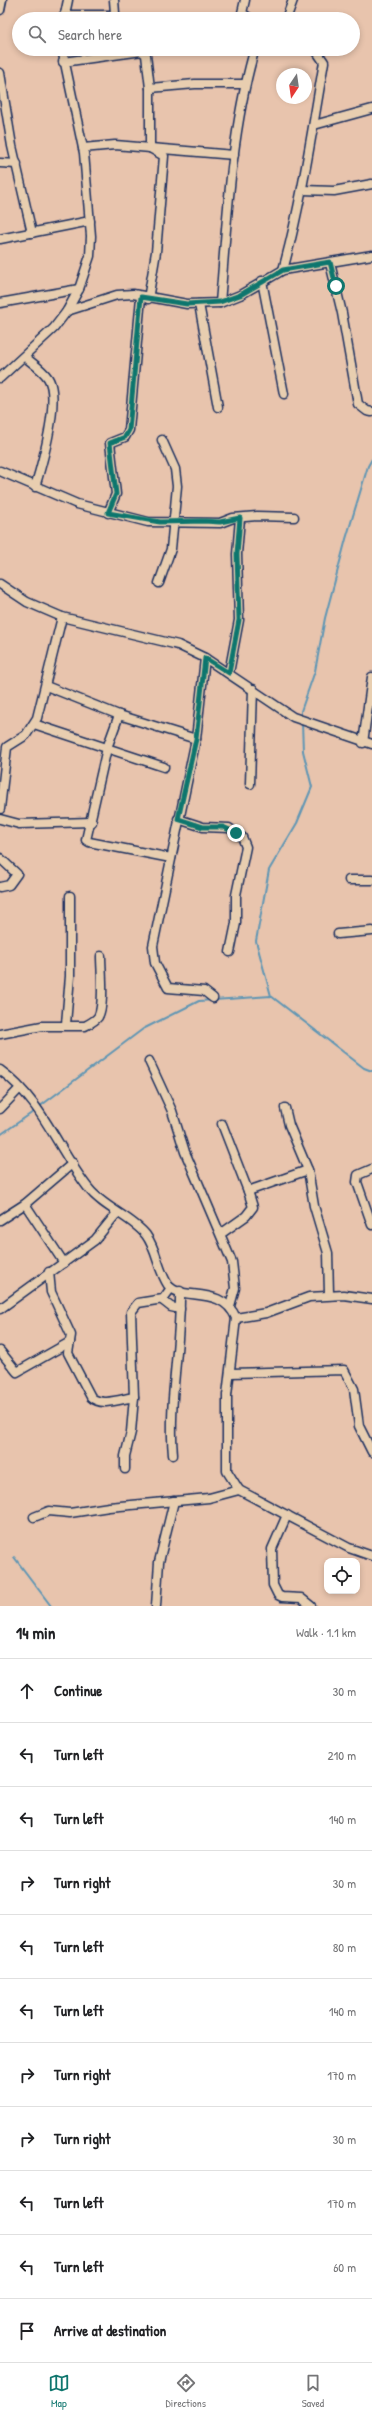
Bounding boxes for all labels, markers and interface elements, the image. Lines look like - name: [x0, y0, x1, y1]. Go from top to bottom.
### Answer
- search box: [12, 12, 360, 56]
- icon: search: [26, 23, 48, 45]
- text: Search here: [58, 24, 122, 45]
- north arrow: [276, 68, 312, 104]
- route start: [327, 277, 345, 295]
- route end: [227, 824, 245, 842]
- map controls: [324, 1558, 360, 1594]
- button: locate: [324, 1558, 360, 1594]
- text: 14 min: [16, 1621, 56, 1644]
- text: Walk · 1.1 km: [296, 1623, 356, 1641]
- icon: ahead: [16, 1680, 38, 1702]
- text: Continue: [54, 1680, 102, 1701]
- text: 30 m: [333, 1682, 356, 1700]
- icon: left: [16, 1744, 38, 1766]
- text: Turn left: [54, 1744, 104, 1765]
- text: 210 m: [328, 1746, 356, 1764]
- icon: left: [16, 1808, 38, 1830]
- text: Turn left: [54, 1808, 104, 1829]
- text: 140 m: [329, 1810, 356, 1828]
- icon: right: [16, 1872, 38, 1894]
- text: Turn right: [54, 1872, 110, 1893]
- text: 30 m: [333, 1874, 356, 1892]
- icon: left: [16, 1936, 38, 1958]
- text: Turn left: [54, 1936, 104, 1957]
- text: 80 m: [333, 1938, 356, 1956]
- icon: left: [16, 2000, 38, 2022]
- text: Turn left: [54, 2000, 104, 2021]
- text: 140 m: [329, 2002, 356, 2020]
- icon: right: [16, 2064, 38, 2086]
- text: Turn right: [54, 2064, 110, 2085]
- text: 170 m: [327, 2066, 356, 2084]
- icon: right: [16, 2128, 38, 2150]
- text: Turn right: [54, 2128, 110, 2149]
- text: 30 m: [333, 2130, 356, 2148]
- icon: left: [16, 2192, 38, 2214]
- text: Turn left: [54, 2192, 104, 2213]
- text: 170 m: [327, 2194, 356, 2212]
- icon: left: [16, 2256, 38, 2278]
- text: Turn left: [54, 2256, 104, 2277]
- text: 60 m: [333, 2258, 356, 2276]
- icon: arrive: [16, 2320, 38, 2342]
- text: Arrive at destination: [54, 2320, 166, 2341]
- tab: Map: [48, 2372, 70, 2410]
- tab: Directions: [166, 2372, 206, 2410]
- tab: Saved: [302, 2372, 324, 2410]

